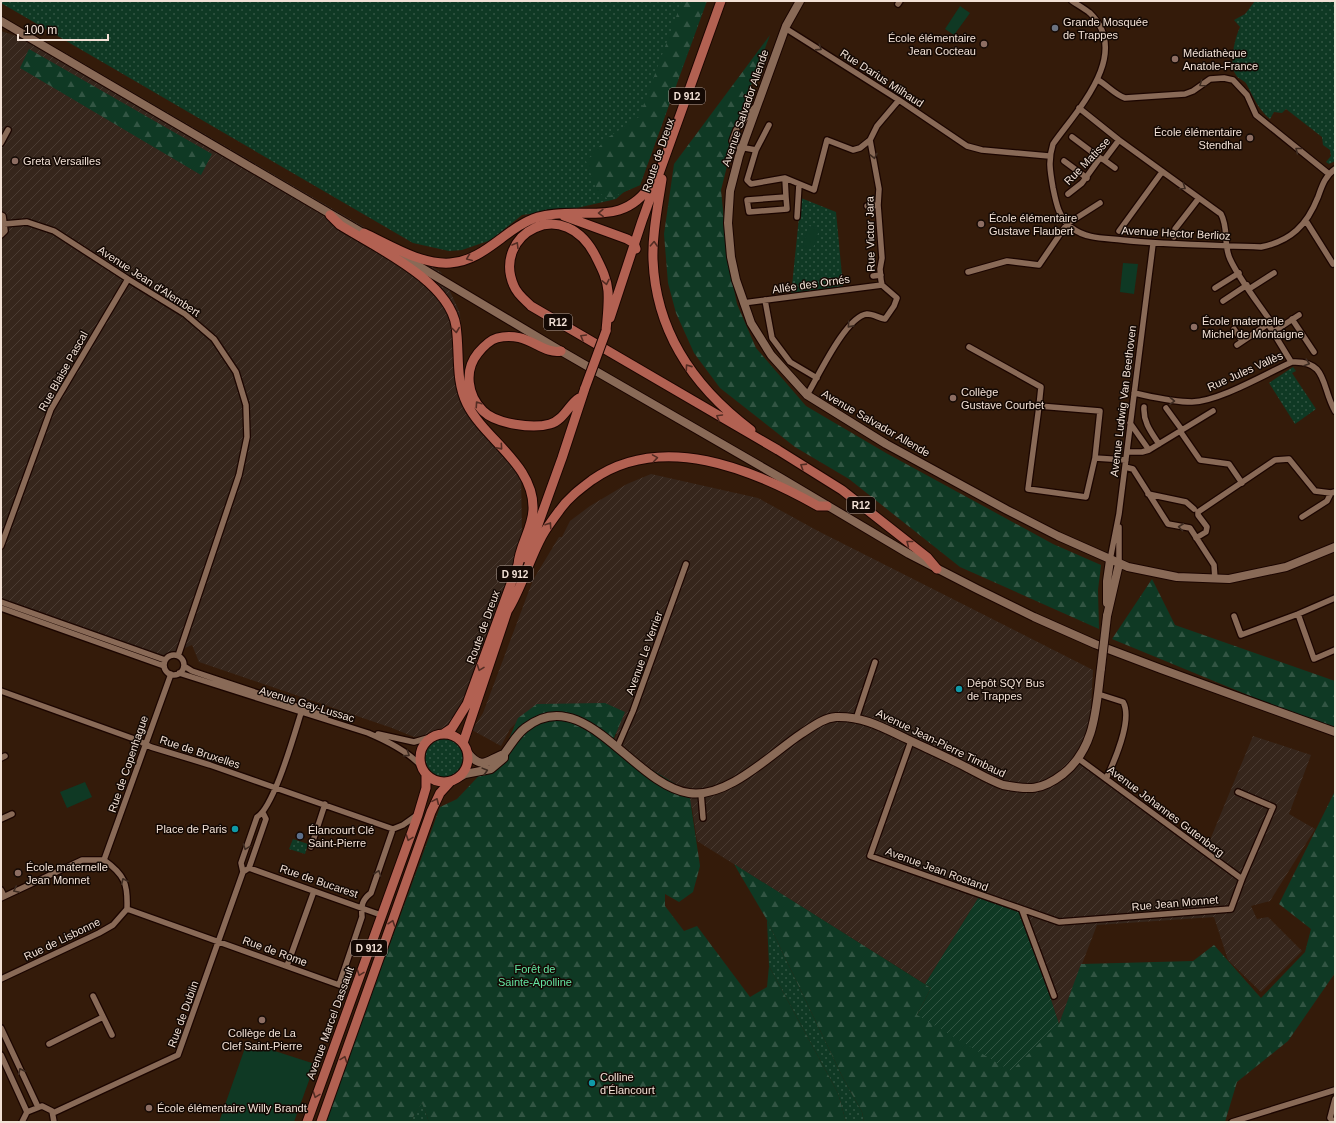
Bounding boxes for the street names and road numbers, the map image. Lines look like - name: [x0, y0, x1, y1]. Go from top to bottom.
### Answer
- street label: Rue Darius Milhaud: [838, 47, 926, 109]
- street label: Avenue Salvador Allende: [719, 48, 771, 168]
- road number: D 912: [669, 88, 705, 104]
- street label: Route de Dreux: [640, 116, 676, 193]
- street label: Rue Matisse: [1061, 135, 1113, 187]
- street label: Rue Victor Jara: [863, 195, 877, 272]
- street label: Avenue Hector Berlioz: [1121, 224, 1231, 242]
- street label: Avenue Jean d'Alembert: [96, 243, 202, 319]
- street label: Allée des Ornés: [771, 273, 851, 295]
- road number: R12: [544, 314, 572, 330]
- street label: Avenue Ludwig Van Beethoven: [1108, 325, 1138, 477]
- street label: Rue Blaise Pascal: [36, 329, 90, 413]
- street label: Rue Jules Vallès: [1206, 349, 1285, 393]
- street label: Avenue Salvador Allende: [820, 387, 932, 459]
- road number: R12: [847, 497, 875, 513]
- road number: D 912: [497, 566, 533, 582]
- street label: Route de Dreux: [464, 588, 502, 665]
- street label: Avenue Le Verrier: [623, 609, 665, 696]
- street label: Avenue Gay-Lussac: [258, 684, 356, 724]
- street label: Avenue Jean-Pierre Timbaud: [874, 706, 1008, 780]
- street label: Rue de Copenhague: [106, 714, 150, 814]
- street label: Rue de Bruxelles: [158, 733, 242, 771]
- street label: Avenue Johannes Gutenberg: [1105, 763, 1227, 859]
- street label: Avenue Jean Rostand: [884, 845, 990, 893]
- street label: Rue de Bucarest: [278, 862, 360, 900]
- street label: Rue Jean Monnet: [1131, 893, 1219, 913]
- street label: Rue de Lisbonne: [22, 915, 102, 963]
- street label: Rue de Rome: [241, 934, 309, 968]
- road number: D 912: [351, 940, 387, 956]
- street label: Avenue Marcel Dassault: [304, 965, 356, 1081]
- street label: Rue de Dublin: [165, 979, 201, 1049]

